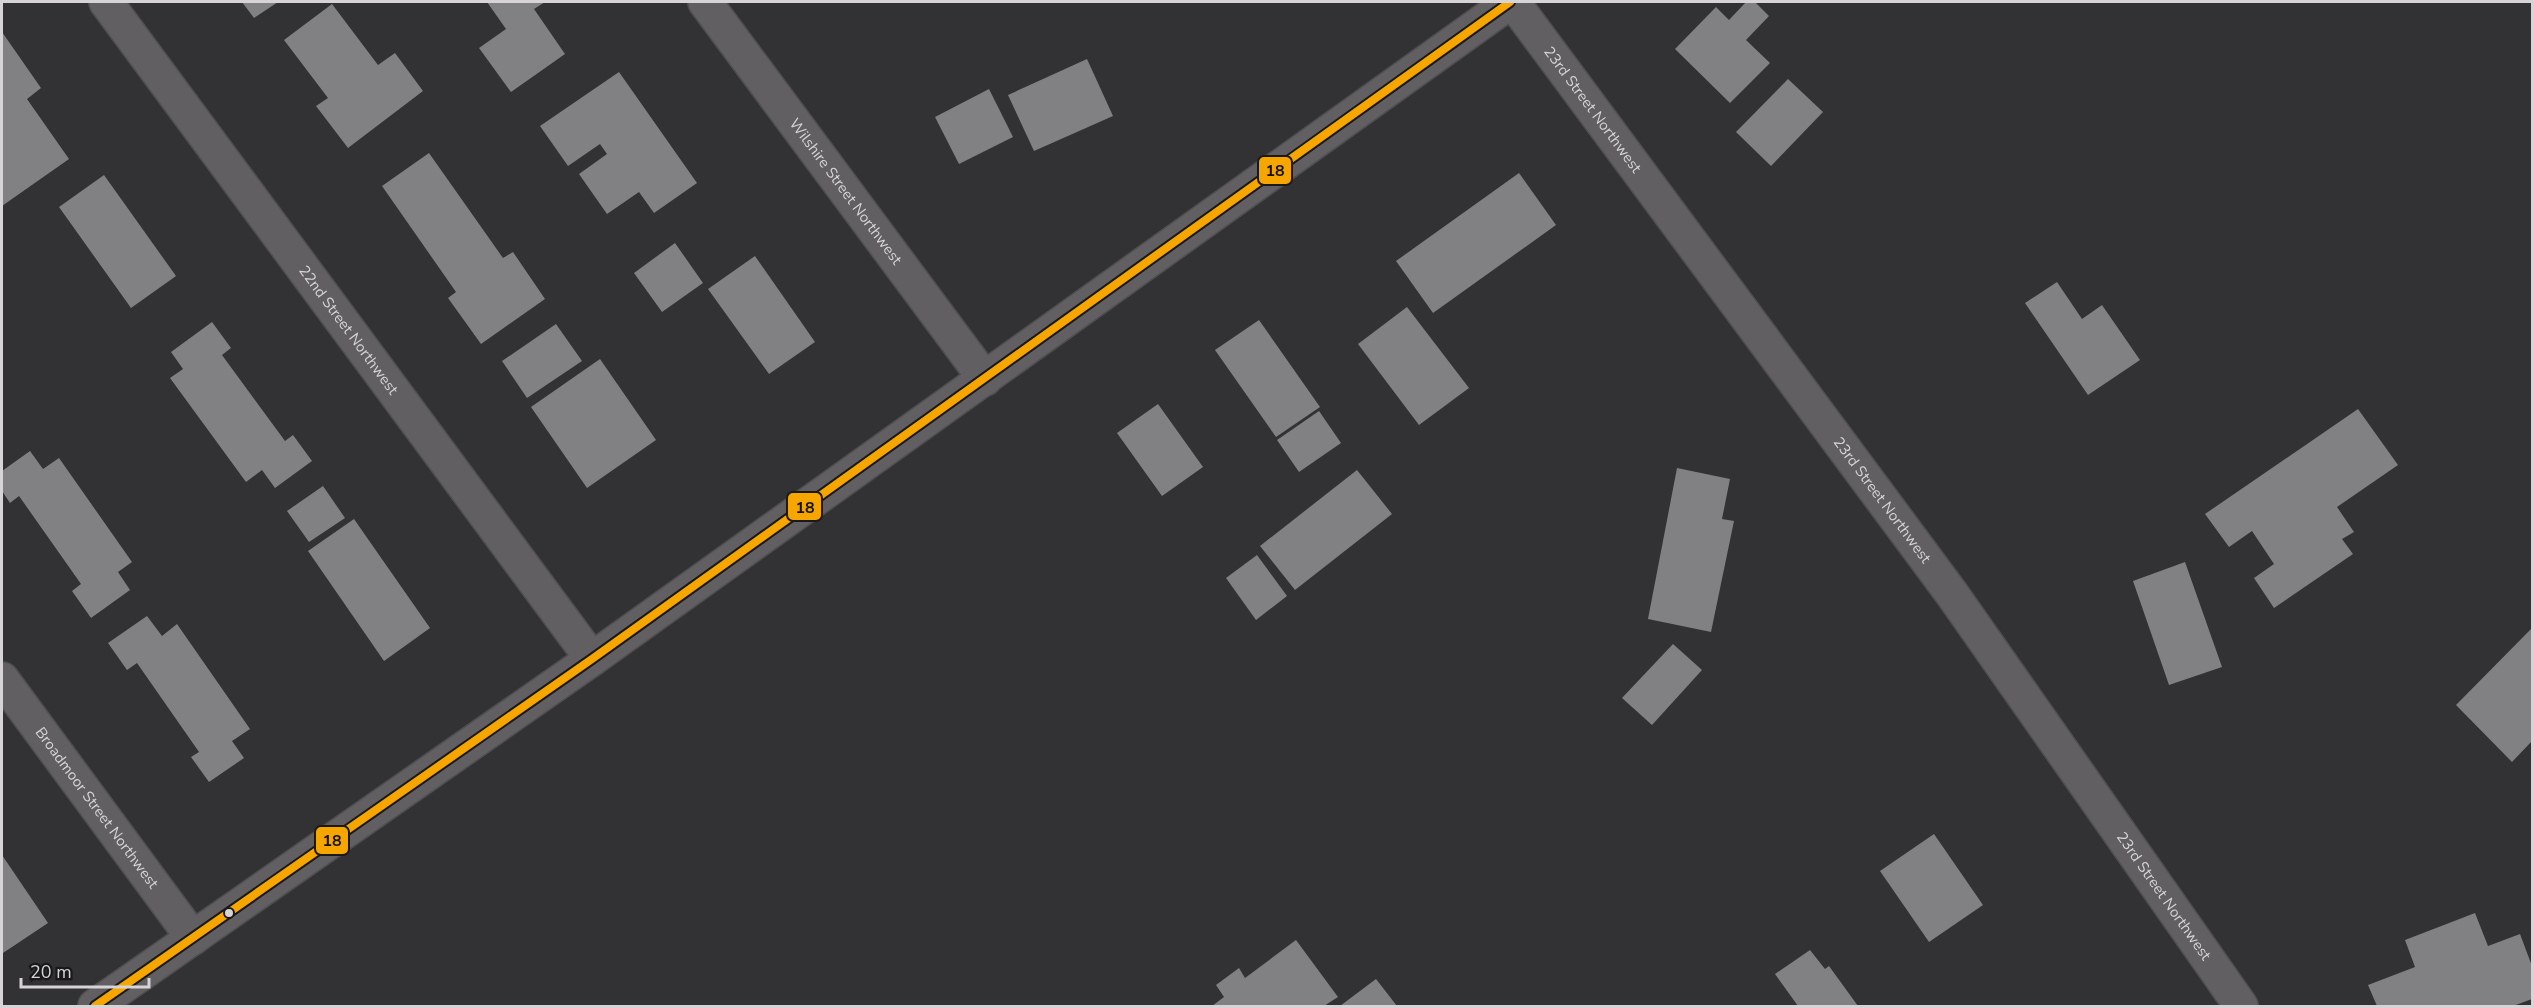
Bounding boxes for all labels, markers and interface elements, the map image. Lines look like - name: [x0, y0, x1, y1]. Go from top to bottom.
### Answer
- street label: 23rd Street Northwest: [1539, 42, 1647, 177]
- street label: Wilshire Street Northwest: [785, 114, 907, 269]
- line badge: 18: [1258, 156, 1292, 185]
- text: 18: [1265, 160, 1285, 182]
- street label: 22nd Street Northwest: [294, 261, 403, 399]
- street label: 23rd Street Northwest: [1829, 433, 1936, 568]
- line badge: 18: [787, 492, 822, 521]
- text: 18: [795, 497, 815, 519]
- street label: Broadmoor Street Northwest: [31, 723, 164, 893]
- line badge: 18: [315, 826, 349, 855]
- street label: 23rd Street Northwest: [2112, 828, 2216, 965]
- text: 18: [322, 830, 342, 852]
- unlabelled marker: [223, 907, 235, 919]
- scale bar: [21, 951, 148, 989]
- text: 20 m: [30, 960, 72, 984]

